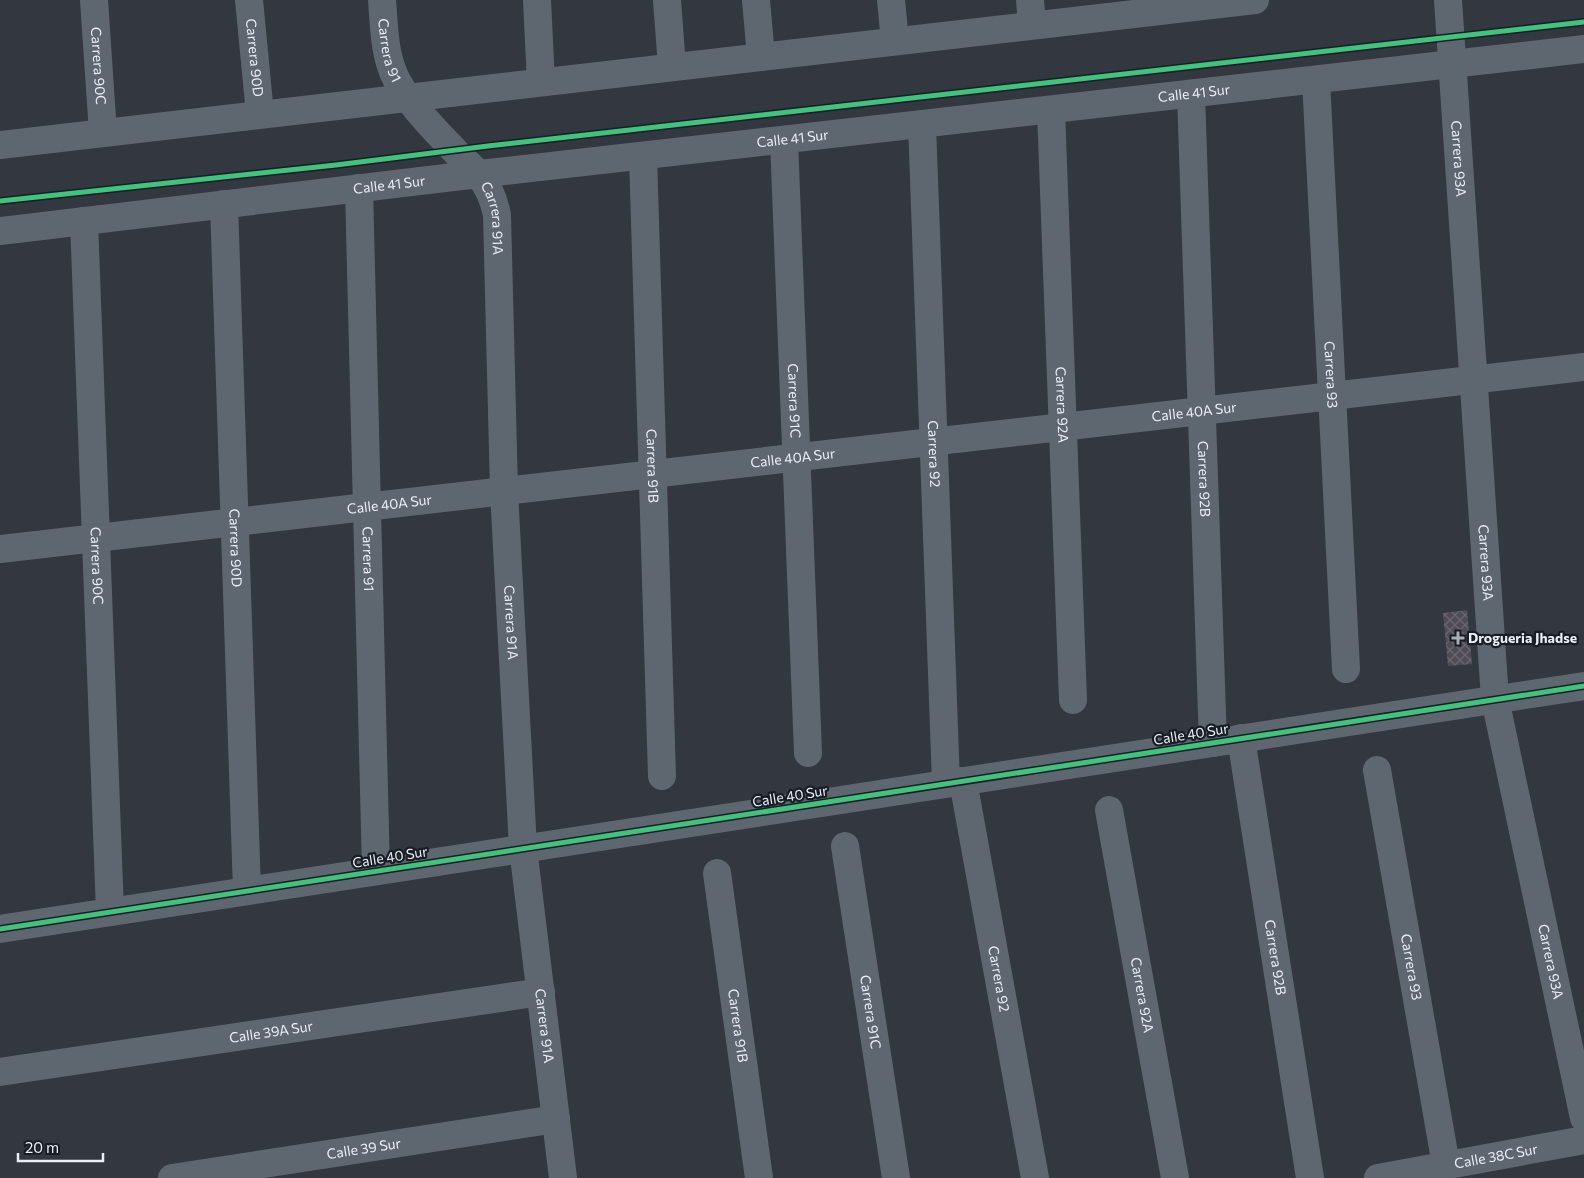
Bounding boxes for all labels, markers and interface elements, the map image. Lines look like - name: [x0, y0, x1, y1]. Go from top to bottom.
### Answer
- street label: Carrera 90D: [243, 18, 267, 98]
- street label: Carrera 91: [375, 18, 405, 85]
- street label: Carrera 90C: [88, 26, 110, 105]
- street label: Calle 41 Sur: [1157, 80, 1231, 105]
- street label: Carrera 93A: [1448, 120, 1470, 198]
- street label: Calle 41 Sur: [756, 125, 830, 151]
- street label: Calle 41 Sur: [352, 171, 427, 197]
- street label: Carrera 91A: [478, 178, 507, 256]
- street label: Carrera 93: [1321, 341, 1342, 409]
- street label: Carrera 91C: [785, 363, 805, 438]
- street label: Carrera 92A: [1053, 366, 1072, 444]
- street label: Calle 40A Sur: [1151, 398, 1238, 425]
- street label: Carrera 92: [925, 420, 944, 488]
- street label: Carrera 91B: [643, 428, 663, 503]
- street label: Carrera 92B: [1195, 440, 1214, 517]
- street label: Calle 40A Sur: [749, 444, 837, 471]
- street label: Calle 40A Sur: [346, 490, 433, 517]
- street label: Carrera 90D: [226, 508, 246, 587]
- street label: Carrera 93A: [1475, 524, 1497, 602]
- street label: Carrera 90C: [88, 526, 107, 605]
- street label: Carrera 91: [359, 526, 378, 592]
- street label: Carrera 91A: [501, 585, 522, 661]
- place label: Drogueria Jhadse: [1468, 629, 1577, 646]
- marker: Drogueria Jhadse: [1452, 632, 1464, 644]
- street label: Calle 40 Sur: [1152, 719, 1230, 748]
- street label: Calle 40 Sur: [751, 781, 829, 810]
- street label: Calle 40 Sur: [351, 842, 429, 871]
- street label: Carrera 92B: [1262, 918, 1290, 996]
- street label: Carrera 93A: [1535, 922, 1568, 1001]
- street label: Carrera 93: [1398, 932, 1426, 1001]
- street label: Carrera 92: [985, 944, 1014, 1013]
- street label: Carrera 92A: [1128, 956, 1158, 1035]
- street label: Carrera 91C: [857, 974, 885, 1050]
- street label: Carrera 91A: [532, 988, 558, 1064]
- street label: Carrera 91B: [725, 988, 752, 1063]
- street label: Calle 39A Sur: [228, 1017, 314, 1046]
- scale bar: [18, 1130, 102, 1162]
- street label: Calle 39 Sur: [325, 1134, 402, 1162]
- text: 20 m: [25, 1138, 59, 1156]
- street label: Calle 38C Sur: [1453, 1140, 1539, 1172]

